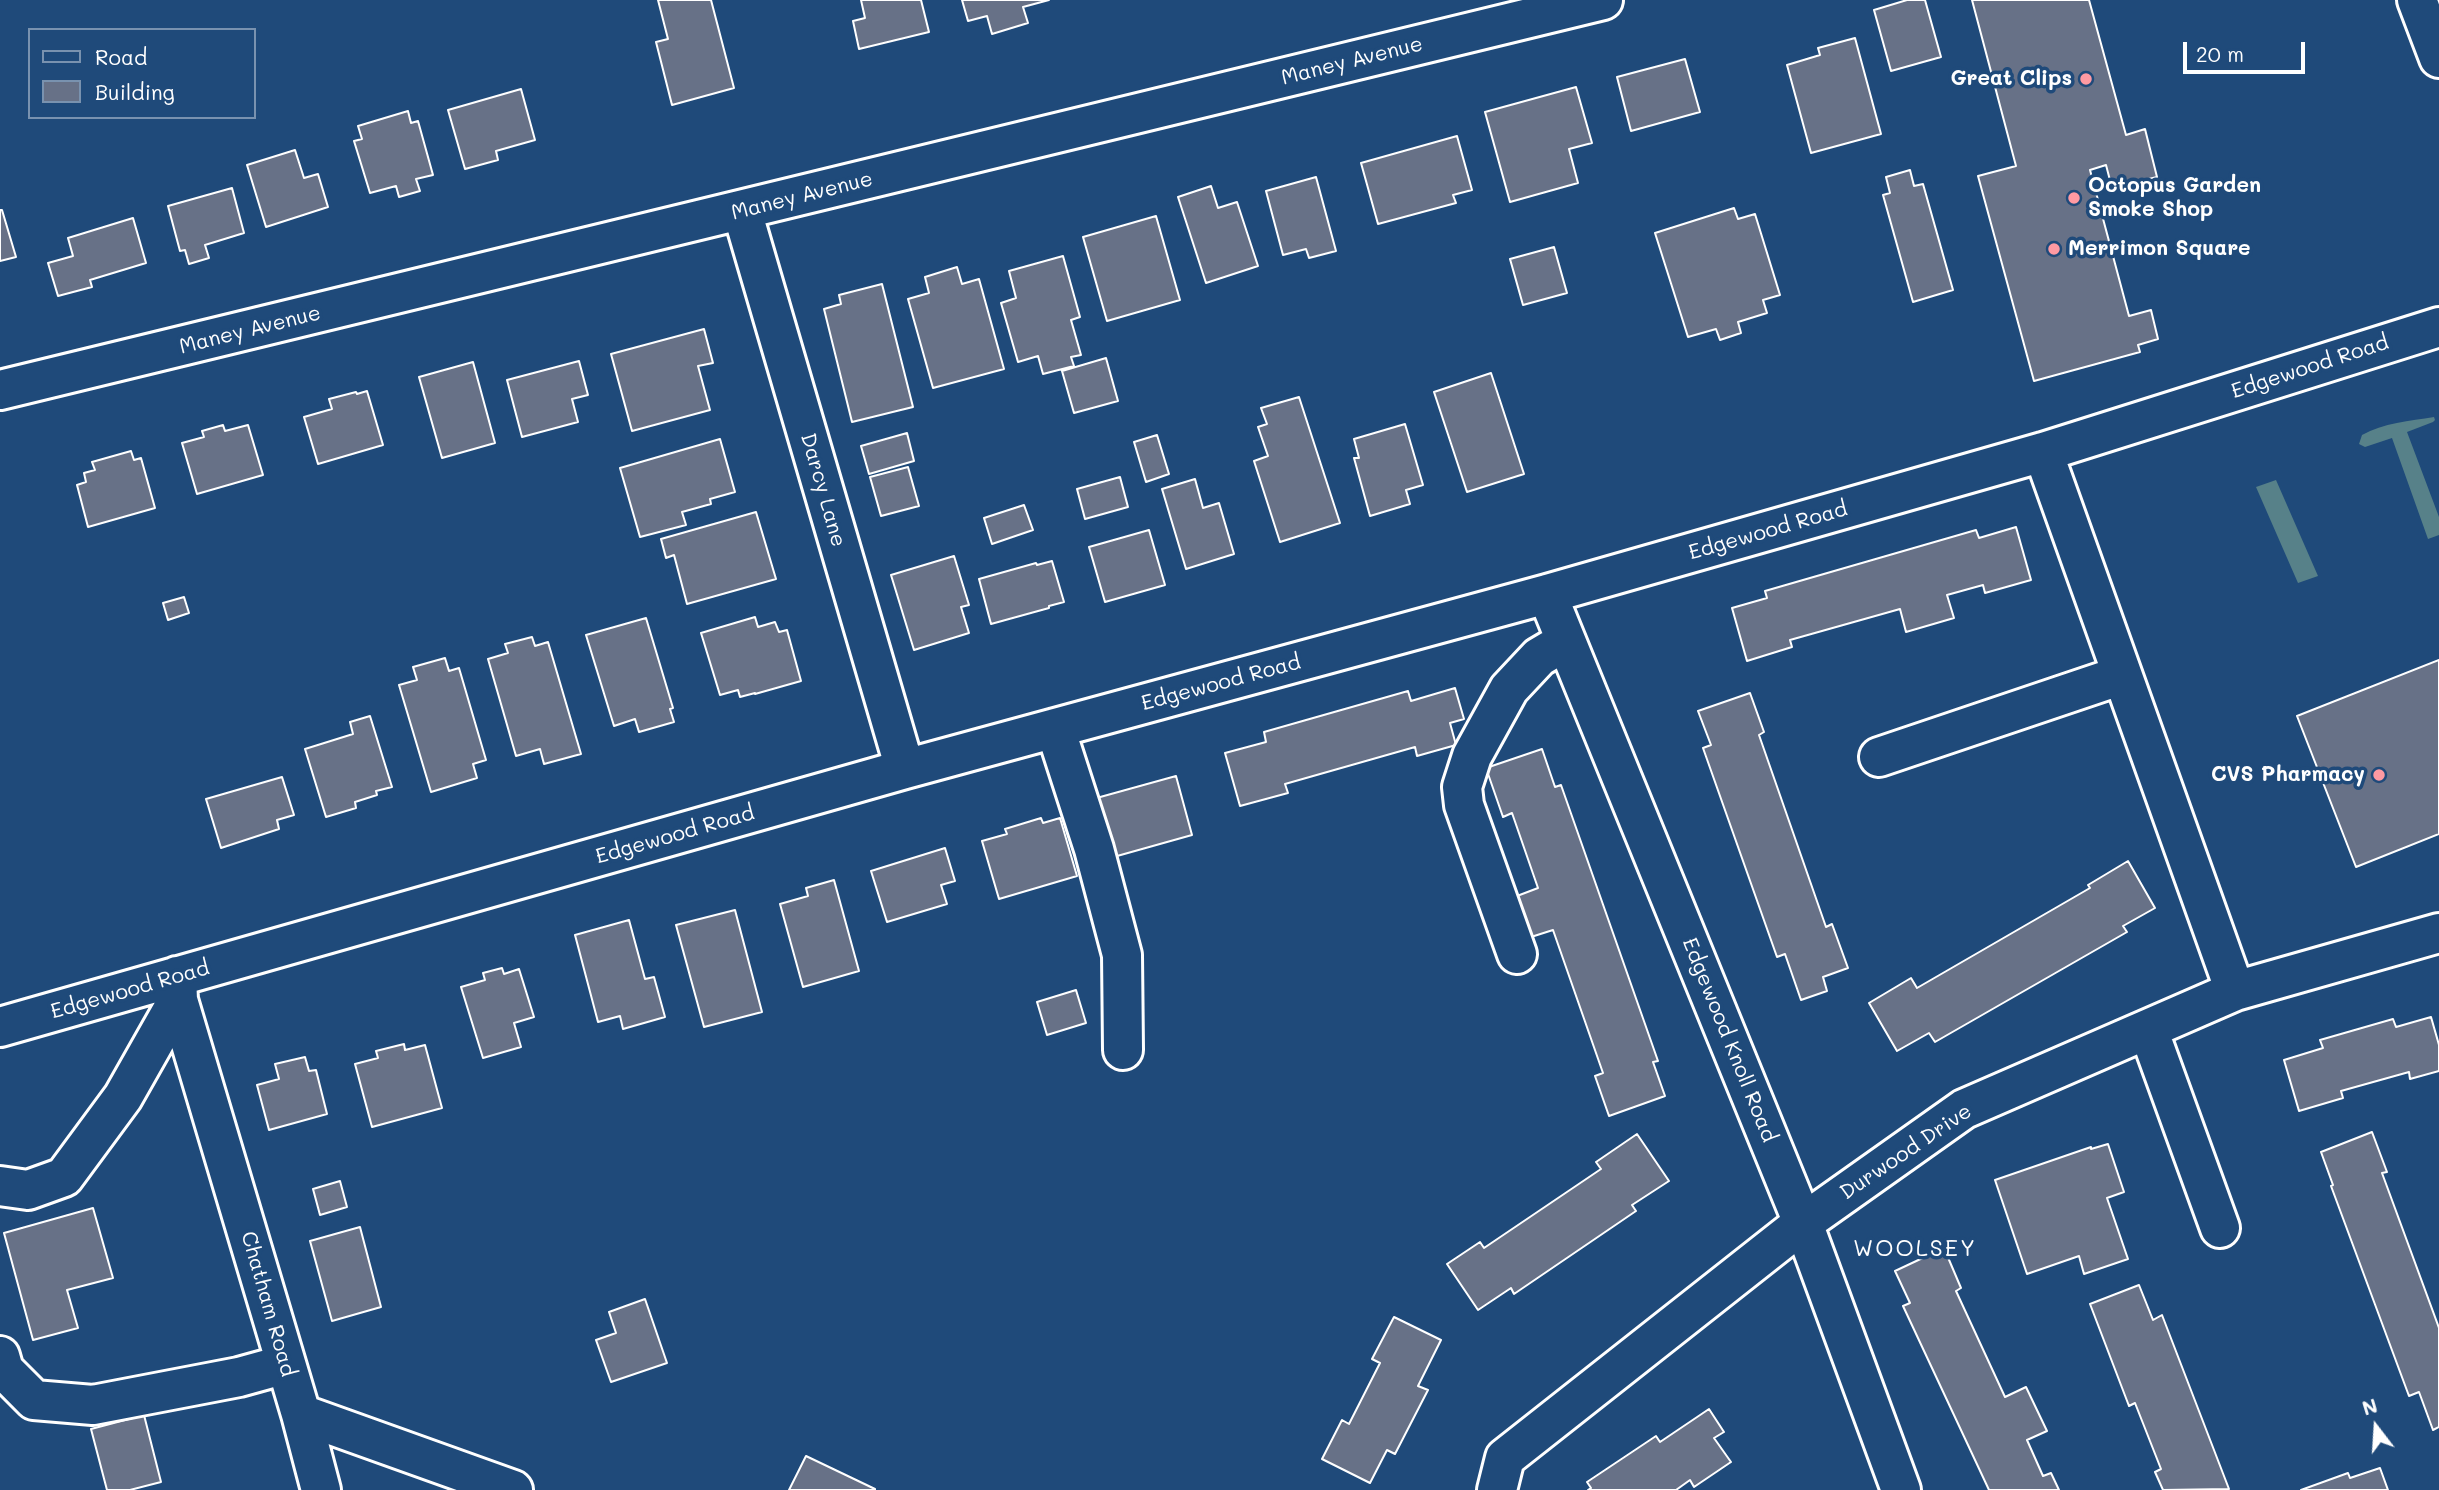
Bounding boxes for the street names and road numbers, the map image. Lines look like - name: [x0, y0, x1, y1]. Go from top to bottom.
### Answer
- street label: Maney Avenue: [1279, 31, 1425, 91]
- street label: Maney Avenue: [729, 166, 875, 226]
- street label: Maney Avenue: [177, 300, 323, 360]
- street label: Edgewood Road: [2228, 330, 2392, 404]
- street label: Darcy Lane: [795, 430, 851, 550]
- street label: Edgewood Road: [1686, 496, 1850, 566]
- street label: Edgewood Road: [1138, 650, 1304, 716]
- street label: Edgewood Road: [593, 800, 757, 870]
- street label: Edgewood Knoll Road: [1676, 934, 1782, 1146]
- street label: Edgewood Road: [48, 955, 212, 1025]
- street label: Durwood Drive: [1835, 1099, 1977, 1205]
- street label: Chatham Road: [235, 1229, 301, 1379]

